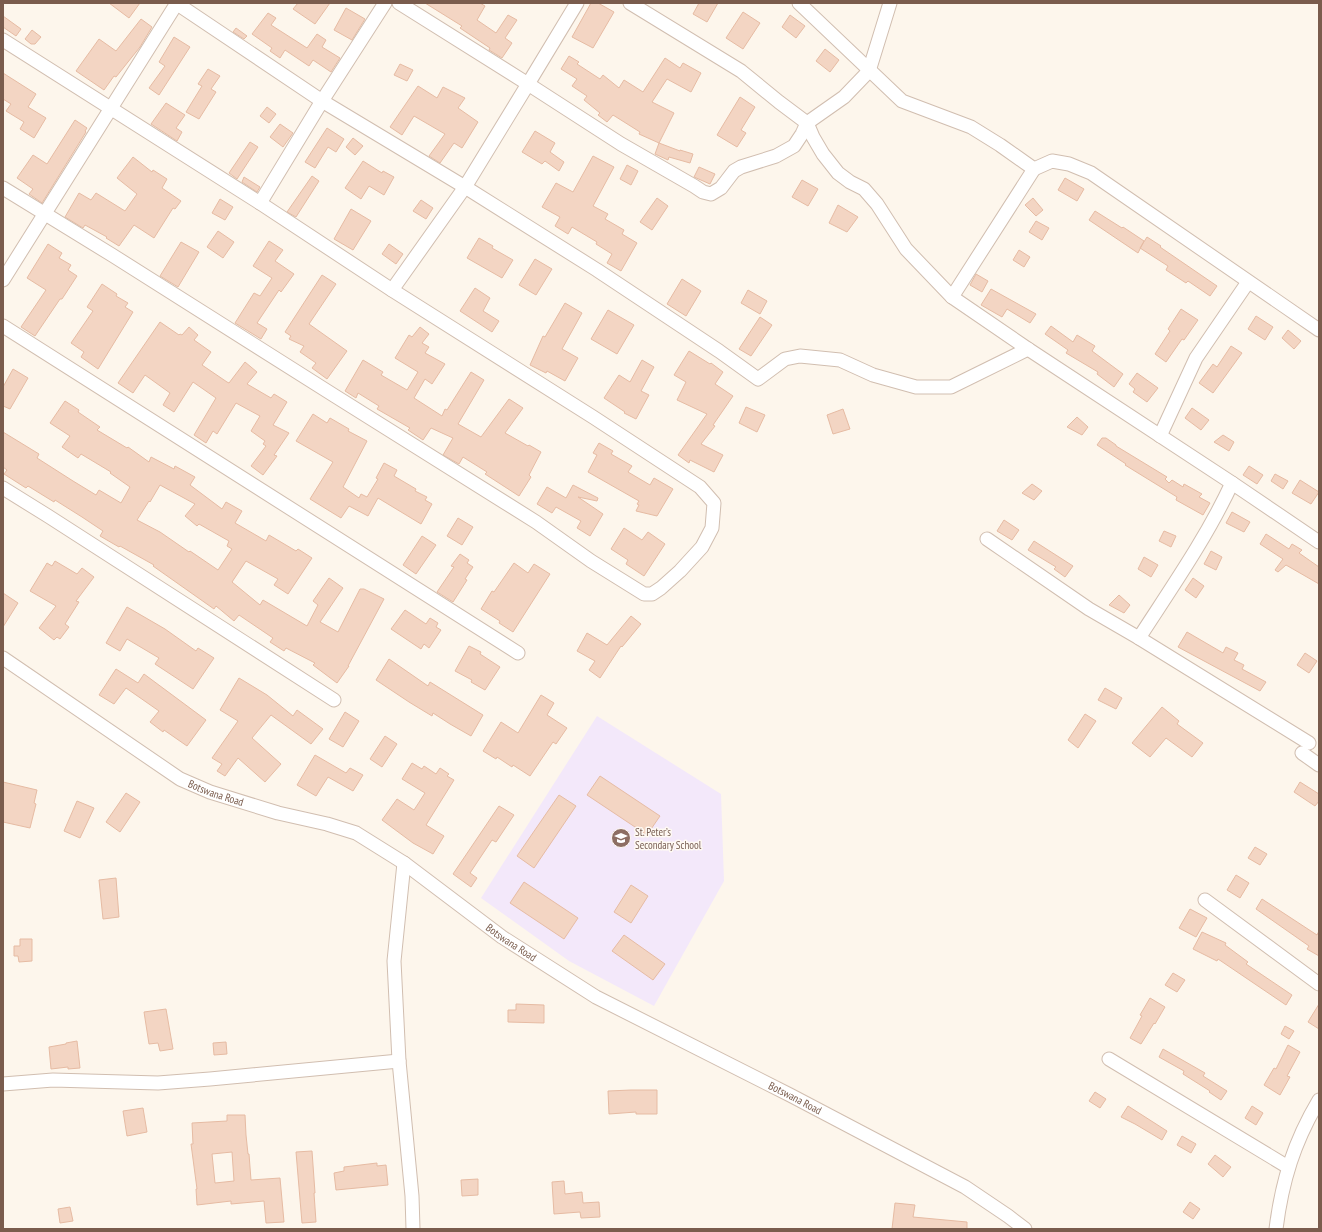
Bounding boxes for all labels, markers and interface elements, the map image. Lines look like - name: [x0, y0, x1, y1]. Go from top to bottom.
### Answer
- street label: Botswana Road: [186, 776, 246, 809]
- place label: St. Peter’s Secondary School: [635, 825, 702, 852]
- school or university icon: St. Peter’s Secondary School: [610, 827, 632, 849]
- street label: Botswana Road: [483, 920, 539, 964]
- street label: Botswana Road: [766, 1078, 824, 1118]

